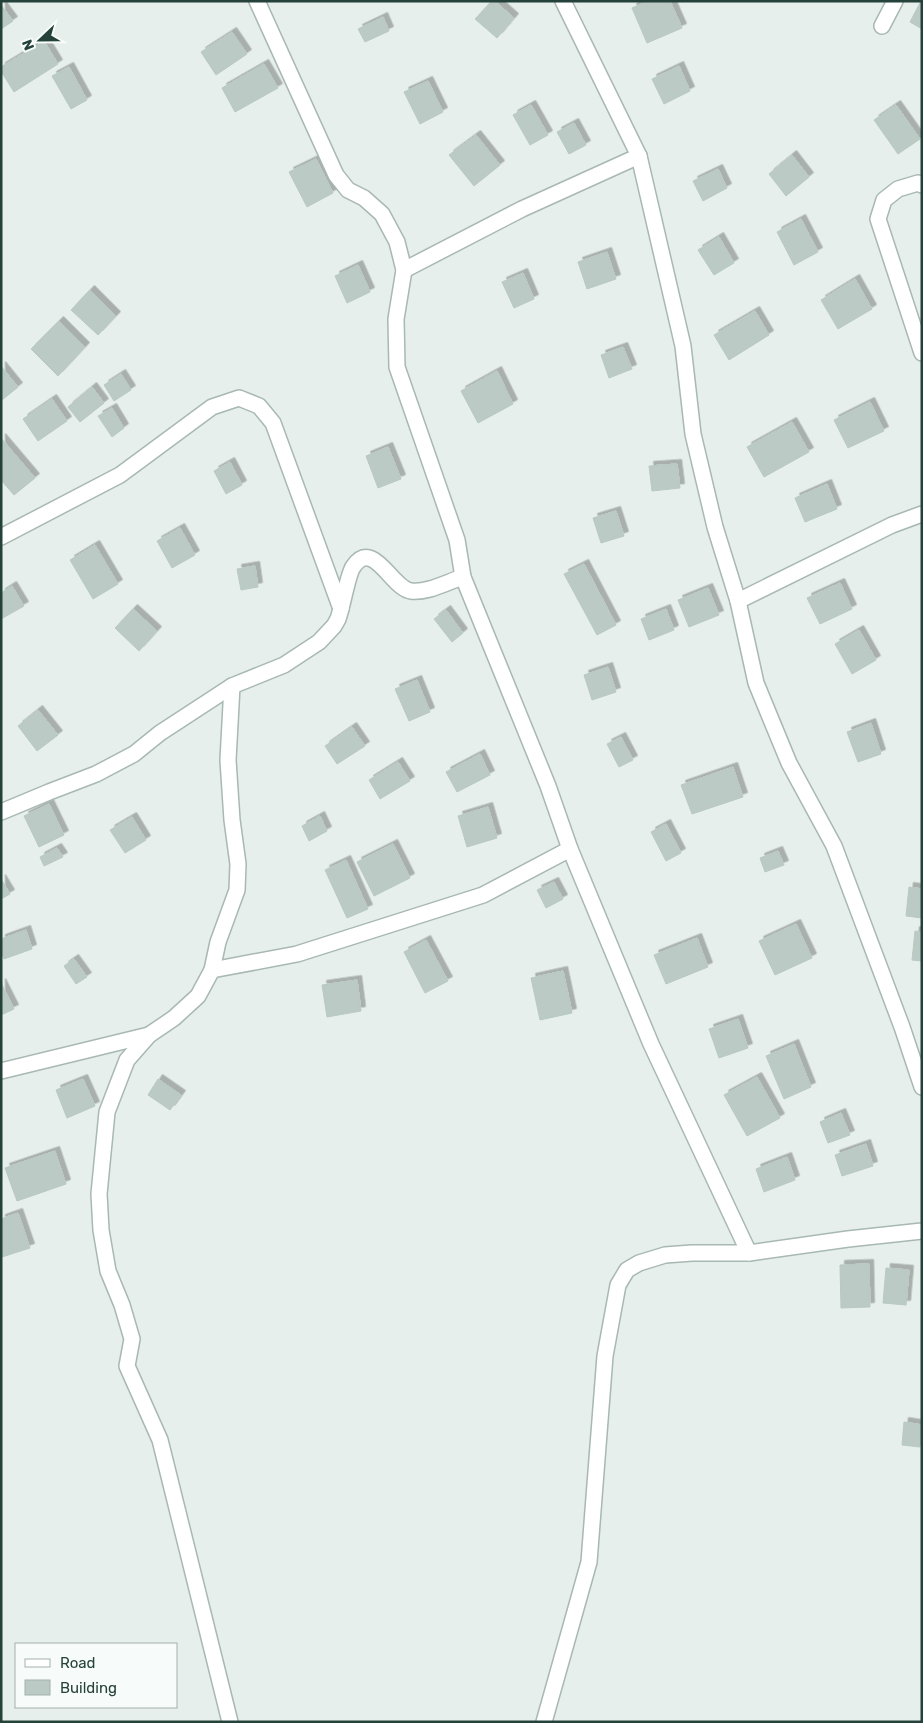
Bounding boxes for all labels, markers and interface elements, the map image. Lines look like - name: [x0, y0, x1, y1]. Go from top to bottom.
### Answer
- north arrow: [15, 15, 65, 65]
- text: N: [19, 37, 38, 53]
- legend: [15, 1643, 178, 1708]
- text: Road: [60, 1654, 96, 1672]
- text: Building: [60, 1679, 117, 1697]

